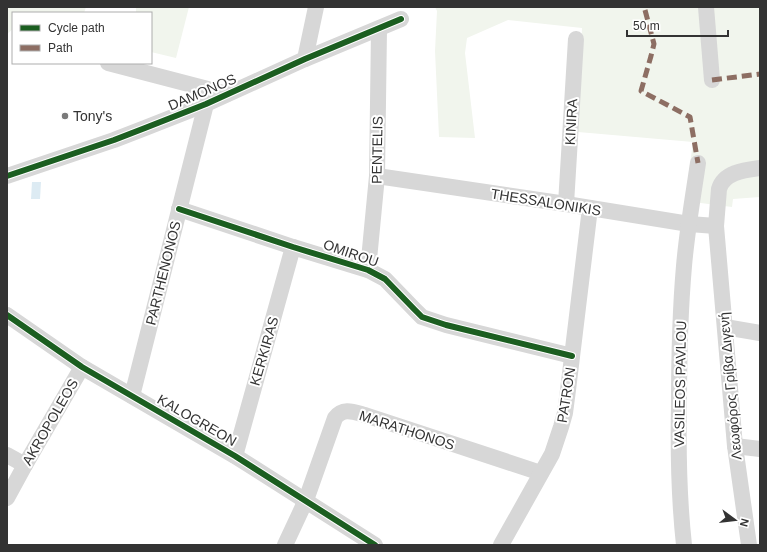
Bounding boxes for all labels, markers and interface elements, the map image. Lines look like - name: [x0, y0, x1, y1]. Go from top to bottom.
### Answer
- legend: [12, 12, 152, 64]
- scale bar: [627, 12, 728, 38]
- text: 50 m: [633, 19, 660, 33]
- text: Cycle path: [48, 21, 105, 35]
- text: Path: [48, 41, 73, 55]
- street label: DAMONOS: [166, 71, 238, 113]
- street label: KINIRA: [562, 98, 580, 146]
- place label: Tony's: [73, 108, 112, 124]
- marker: Tony's: [60, 111, 70, 121]
- street label: PENTELIS: [368, 116, 386, 184]
- street label: THESSALONIKIS: [490, 185, 602, 219]
- street label: PARTHENONOS: [142, 219, 184, 327]
- street label: OMIROU: [321, 236, 381, 270]
- street label: Λεωφόρος Γρίβα Διγενή: [716, 311, 744, 461]
- street label: KERKIRAS: [247, 315, 281, 387]
- street label: VASILEOS PAVLOU: [671, 320, 689, 448]
- street label: PATRON: [554, 366, 578, 424]
- street label: AKROPOLEOS: [19, 376, 81, 468]
- street label: KALOGREON: [155, 391, 239, 449]
- street label: MARATHONOS: [357, 407, 457, 453]
- north arrow: [715, 500, 755, 540]
- text: N: [738, 517, 751, 528]

